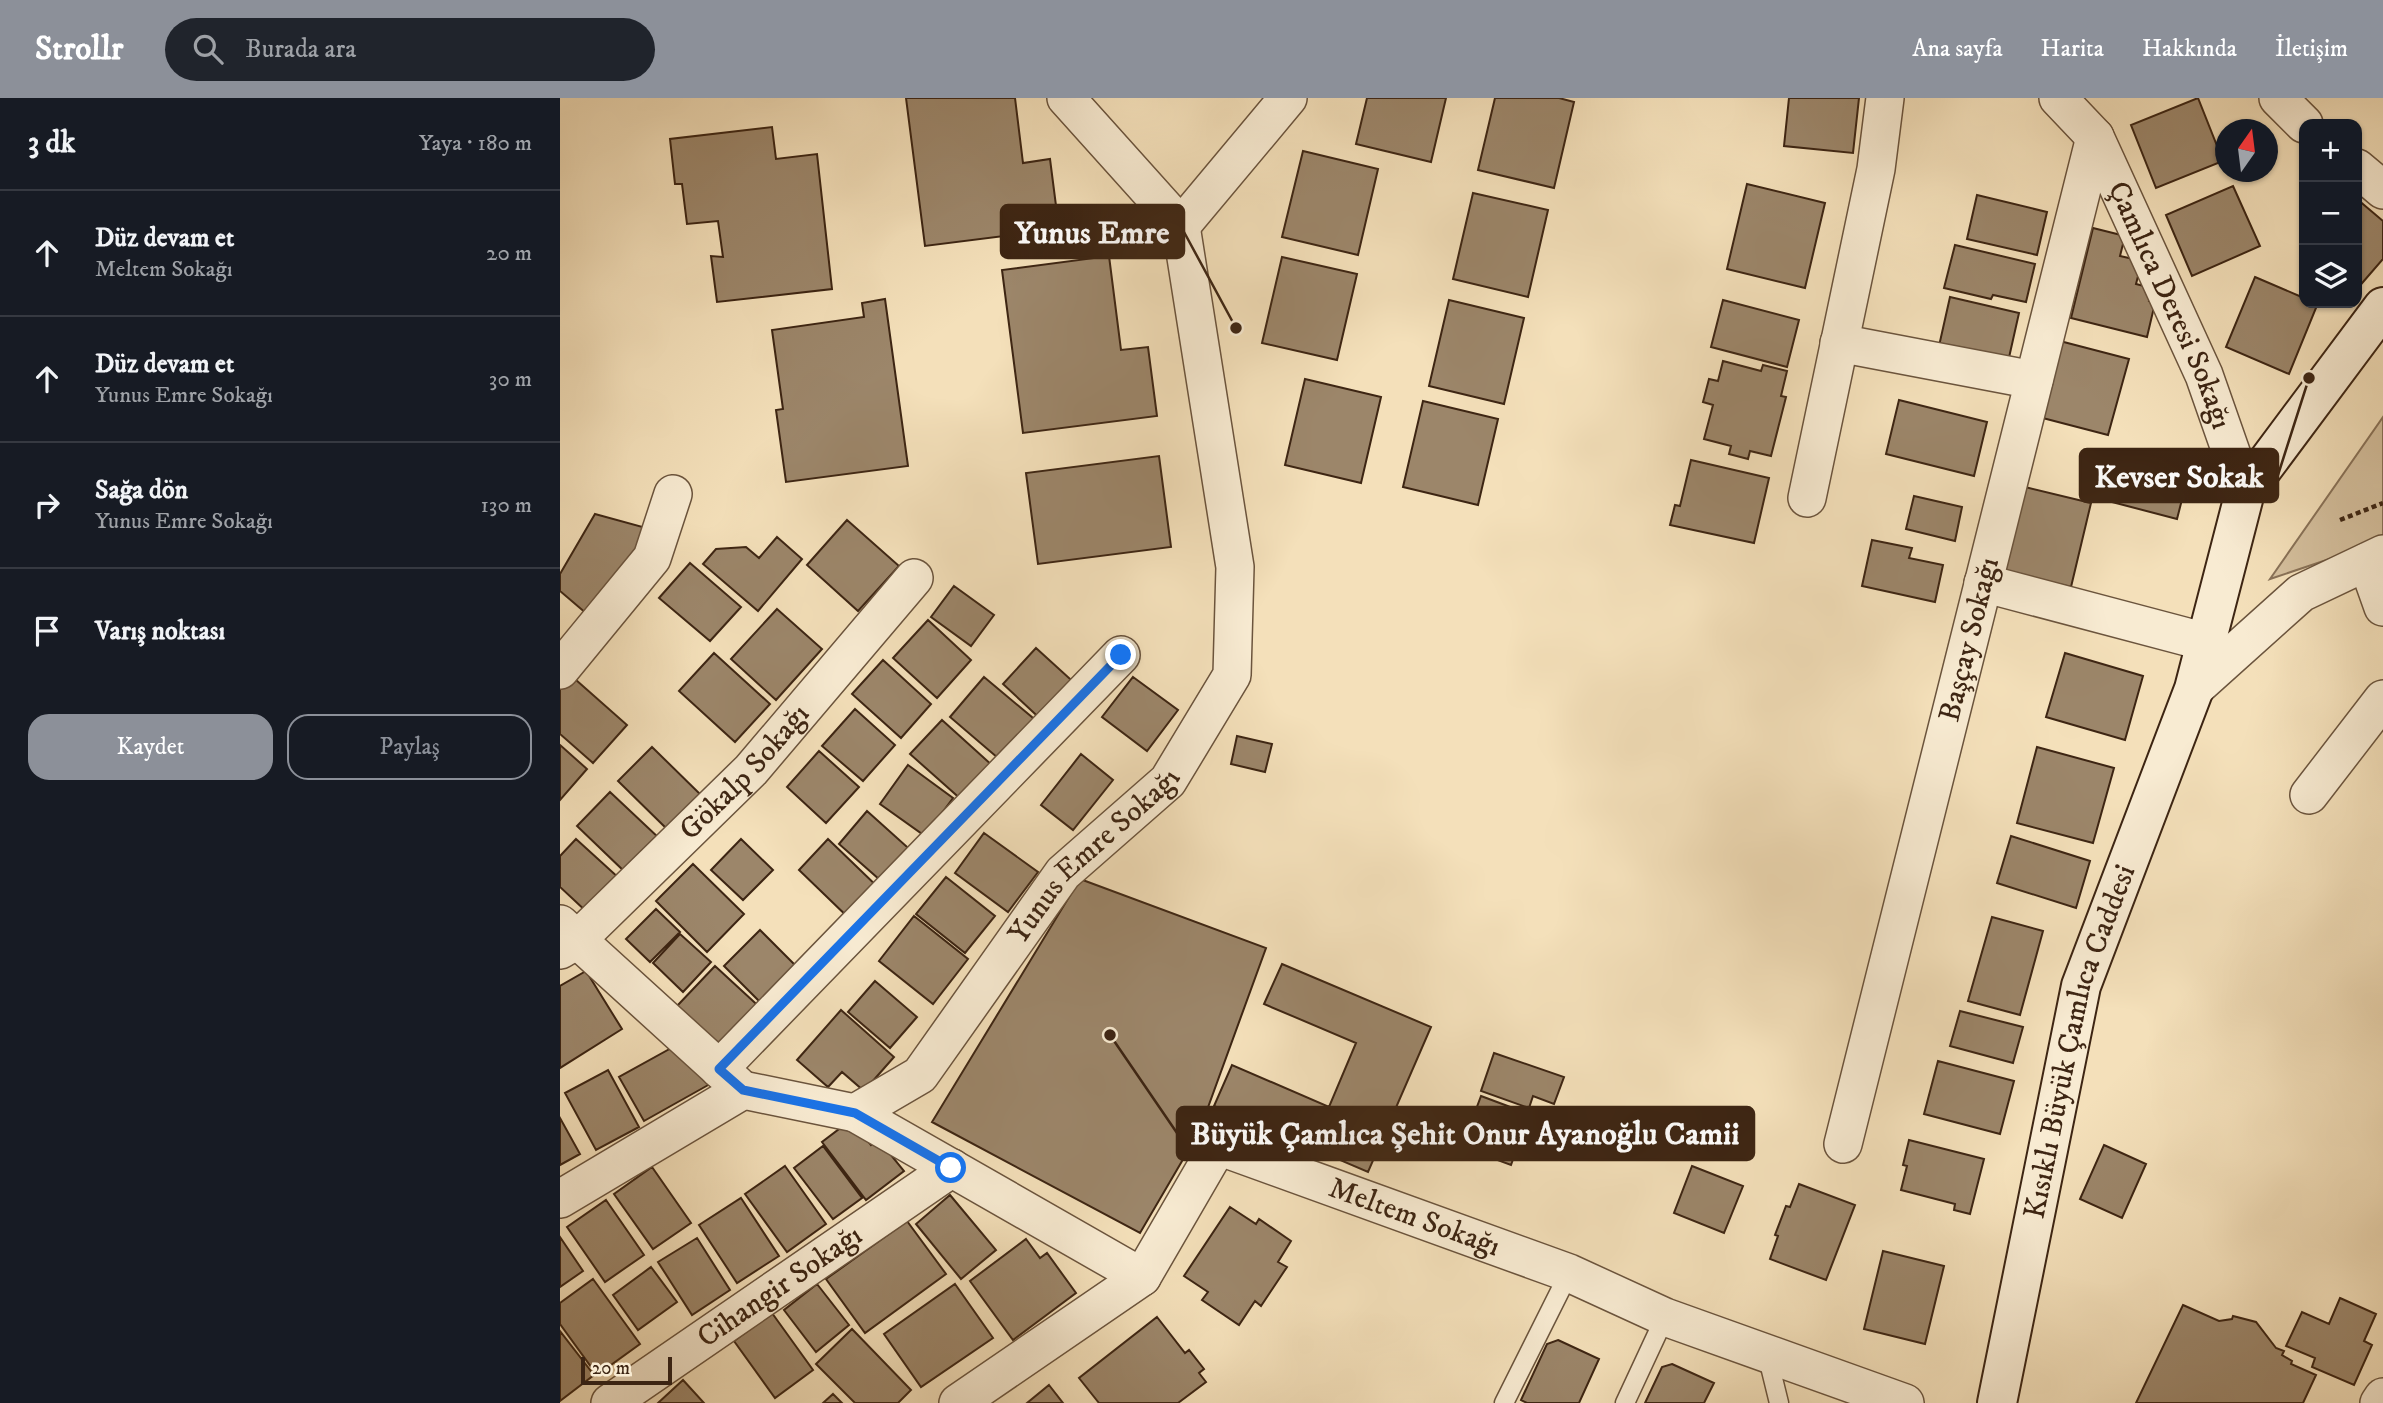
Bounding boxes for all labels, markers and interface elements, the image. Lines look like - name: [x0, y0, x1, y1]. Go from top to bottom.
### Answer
- search box: [165, 18, 655, 81]
- text: Strollr: [35, 29, 123, 70]
- icon: search: [189, 30, 227, 68]
- text: Burada ara: [245, 33, 356, 66]
- text: Ana sayfa: [1912, 34, 2003, 64]
- text: Harita: [2041, 34, 2104, 64]
- text: Hakkında: [2142, 34, 2237, 64]
- text: İletişim: [2275, 34, 2348, 64]
- north arrow: [2215, 119, 2278, 182]
- map controls: [2299, 119, 2362, 308]
- button: +: [2299, 119, 2362, 182]
- text: 3 dk: [28, 125, 75, 162]
- text: Yaya · 180 m: [419, 129, 532, 158]
- street label: Çamlıca Deresi Sokağı: [2099, 175, 2240, 434]
- button: −: [2299, 182, 2362, 245]
- callout: Yunus Emre: [1001, 205, 1184, 258]
- text: Yunus Emre: [1013, 214, 1170, 254]
- text: Düz devam et: [95, 222, 234, 255]
- icon: ahead: [28, 234, 66, 272]
- text: 20 m: [486, 239, 532, 268]
- button: layers: [2299, 245, 2362, 308]
- text: Meltem Sokağı: [95, 255, 233, 284]
- text: Düz devam et: [95, 348, 234, 381]
- icon: ahead: [28, 360, 66, 398]
- text: 30 m: [489, 365, 532, 394]
- text: Yunus Emre Sokağı: [95, 381, 273, 410]
- callout: Kevser Sokak: [2080, 449, 2278, 502]
- text: Kevser Sokak: [2094, 458, 2265, 498]
- text: Sağa dön: [95, 474, 188, 507]
- icon: right: [28, 486, 66, 524]
- text: 130 m: [480, 491, 532, 520]
- text: Yunus Emre Sokağı: [95, 507, 273, 536]
- street label: Başçay Sokağı: [1931, 553, 2008, 726]
- icon: arrive: [28, 612, 66, 650]
- text: Varış noktası: [95, 615, 225, 648]
- route end: [1105, 639, 1136, 670]
- street label: Gökalp Sokağı: [672, 696, 817, 848]
- button: Kaydet: [28, 714, 273, 780]
- button: Paylaş: [287, 714, 532, 780]
- street label: Yunus Emre Sokağı: [1000, 763, 1189, 951]
- street label: Kısıklı Büyük Çamlıca Caddesi: [2016, 860, 2144, 1222]
- callout: Büyük Çamlıca Şehit Onur Ayanoğlu Camii: [1177, 1107, 1754, 1160]
- text: Büyük Çamlıca Şehit Onur Ayanoğlu Camii: [1190, 1115, 1740, 1155]
- route start: [935, 1152, 966, 1183]
- street label: Meltem Sokağı: [1324, 1169, 1505, 1265]
- street label: Cihangir Sokağı: [690, 1217, 869, 1356]
- scale bar: [581, 1354, 672, 1386]
- text: 20 m: [592, 1357, 630, 1380]

